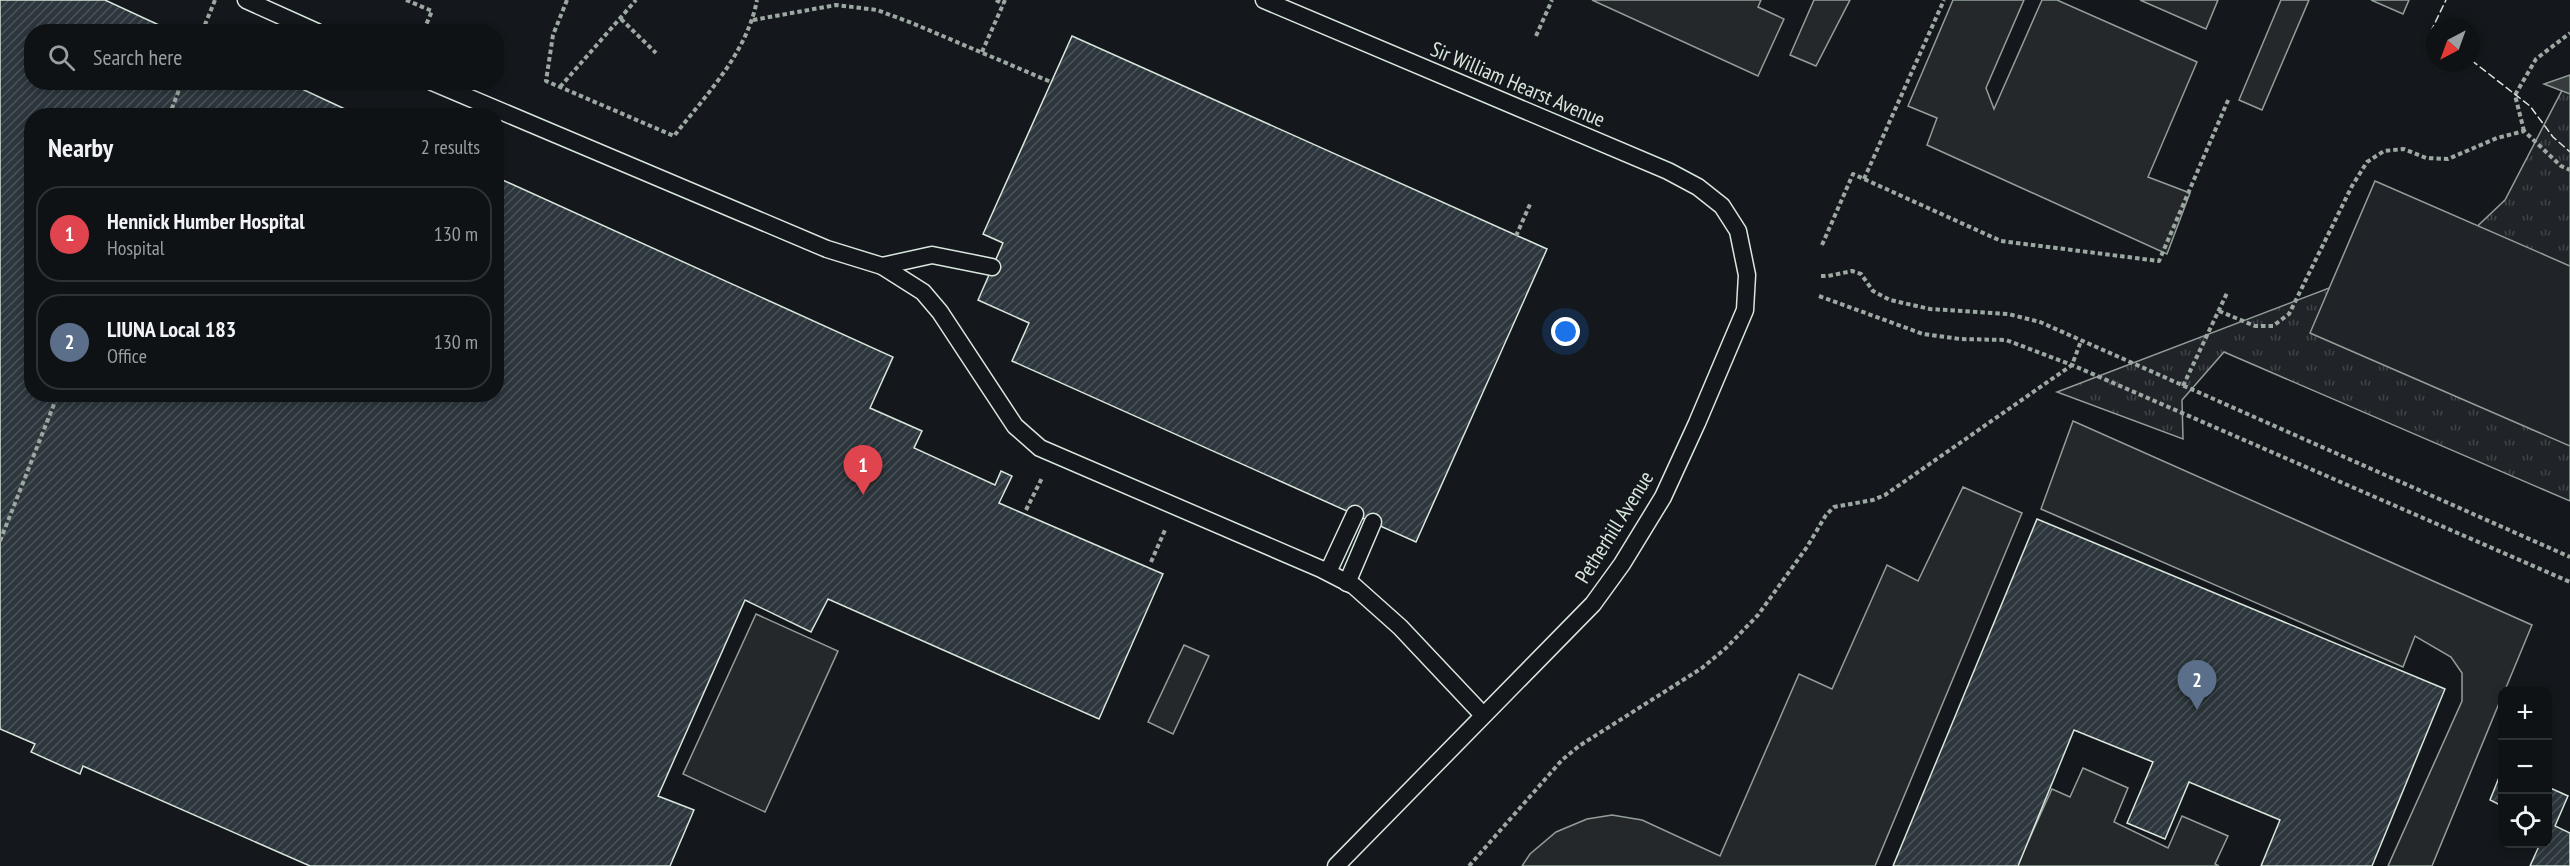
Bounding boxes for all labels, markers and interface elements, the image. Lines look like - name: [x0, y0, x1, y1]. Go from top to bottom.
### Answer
- north arrow: [2426, 18, 2480, 72]
- search box: [24, 24, 504, 90]
- street label: Sir William Hearst Avenue: [1427, 35, 1609, 133]
- icon: search: [45, 41, 78, 74]
- text: Search here: [93, 43, 182, 71]
- text: Nearby: [48, 131, 113, 164]
- text: 2 results: [421, 134, 480, 160]
- text: Hennick Humber Hospital: [107, 207, 305, 235]
- text: 1: [65, 221, 74, 247]
- text: 130 m: [434, 221, 478, 247]
- text: Hospital: [107, 235, 164, 261]
- text: LIUNA Local 183: [107, 315, 236, 343]
- your location: [1551, 317, 1580, 346]
- text: 2: [65, 329, 74, 355]
- text: 130 m: [434, 329, 478, 355]
- text: Office: [107, 343, 147, 369]
- pin: 1: [844, 446, 882, 495]
- street label: Petherhill Avenue: [1569, 466, 1659, 588]
- pin: 2: [2178, 660, 2216, 710]
- map controls: [2498, 686, 2552, 848]
- button: +: [2498, 686, 2552, 740]
- button: −: [2498, 740, 2552, 794]
- button: locate: [2498, 794, 2552, 848]

